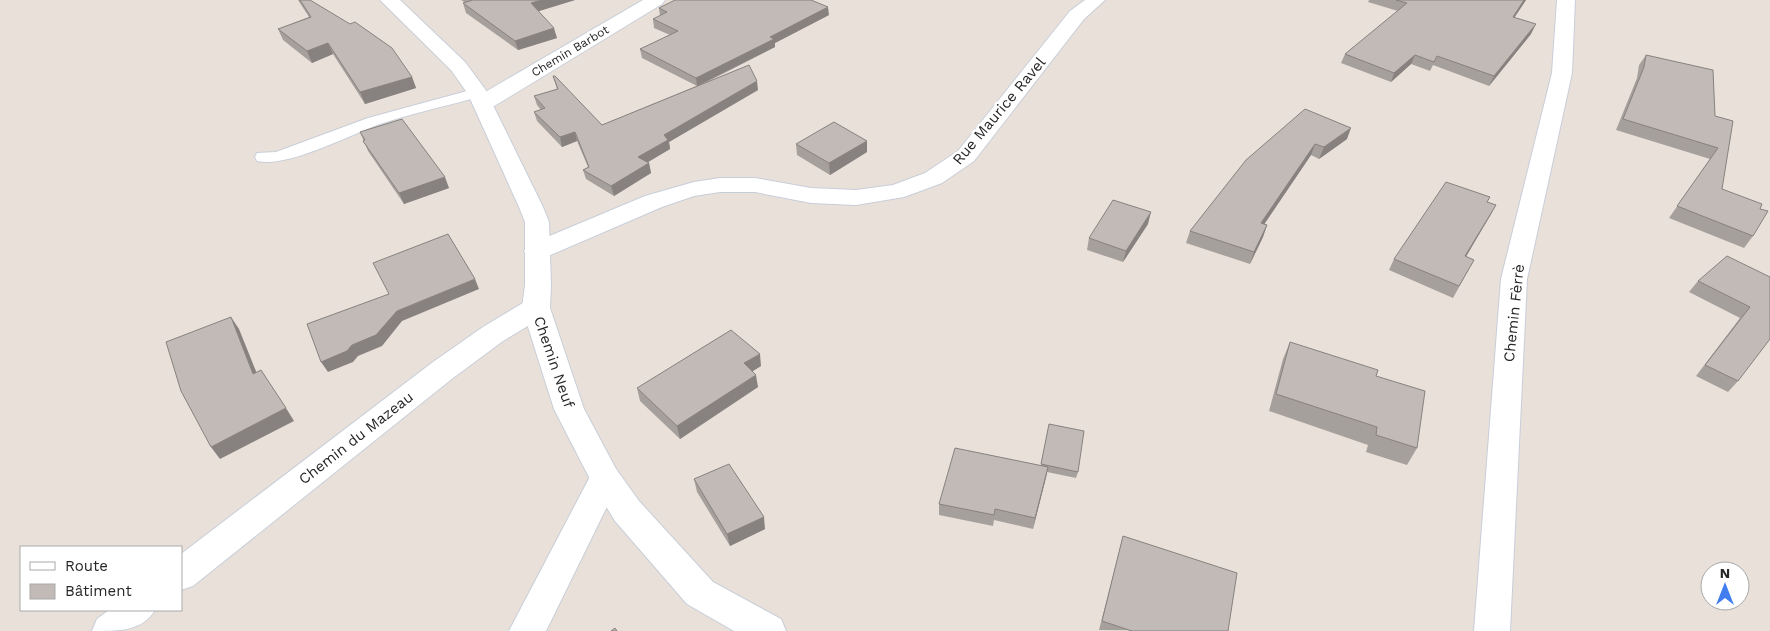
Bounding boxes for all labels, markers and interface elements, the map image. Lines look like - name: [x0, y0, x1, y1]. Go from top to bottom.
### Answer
- street label: Chemin Barbot: [529, 22, 611, 80]
- street label: Rue Maurice Ravel: [949, 53, 1049, 168]
- street label: Chemin Fèrrè: [1500, 263, 1528, 363]
- street label: Chemin Neuf: [530, 314, 578, 410]
- street label: Chemin du Mazeau: [295, 388, 417, 488]
- legend: [20, 546, 182, 611]
- text: Route: [65, 557, 108, 575]
- north arrow: [1700, 561, 1750, 611]
- text: N: [1720, 565, 1730, 581]
- text: Bâtiment: [65, 582, 132, 600]

